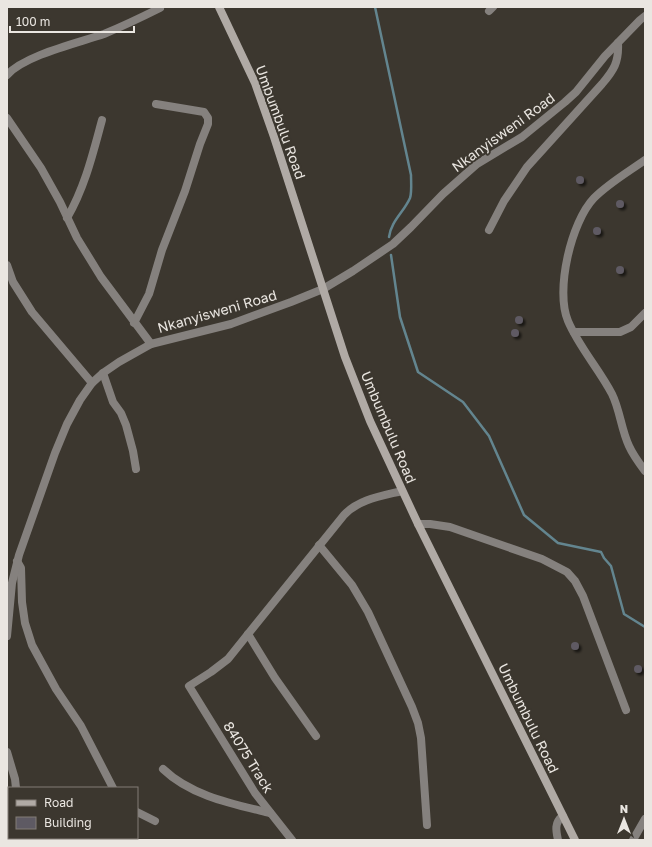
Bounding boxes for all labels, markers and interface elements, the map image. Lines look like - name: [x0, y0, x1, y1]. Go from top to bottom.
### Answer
- scale bar: [10, 8, 134, 34]
- text: 100 m: [16, 14, 50, 29]
- street label: Umbumbulu Road: [253, 63, 309, 181]
- street label: Nkanyisweni Road: [448, 89, 558, 175]
- street label: Nkanyisweni Road: [155, 286, 279, 336]
- street label: Umbumbulu Road: [358, 368, 420, 486]
- street label: Umbumbulu Road: [495, 660, 563, 776]
- street label: 84075 Track: [220, 718, 278, 796]
- legend: [8, 787, 138, 839]
- text: Road: [44, 795, 73, 810]
- north arrow: [604, 799, 644, 839]
- text: N: [620, 802, 628, 815]
- text: Building: [44, 815, 92, 830]

